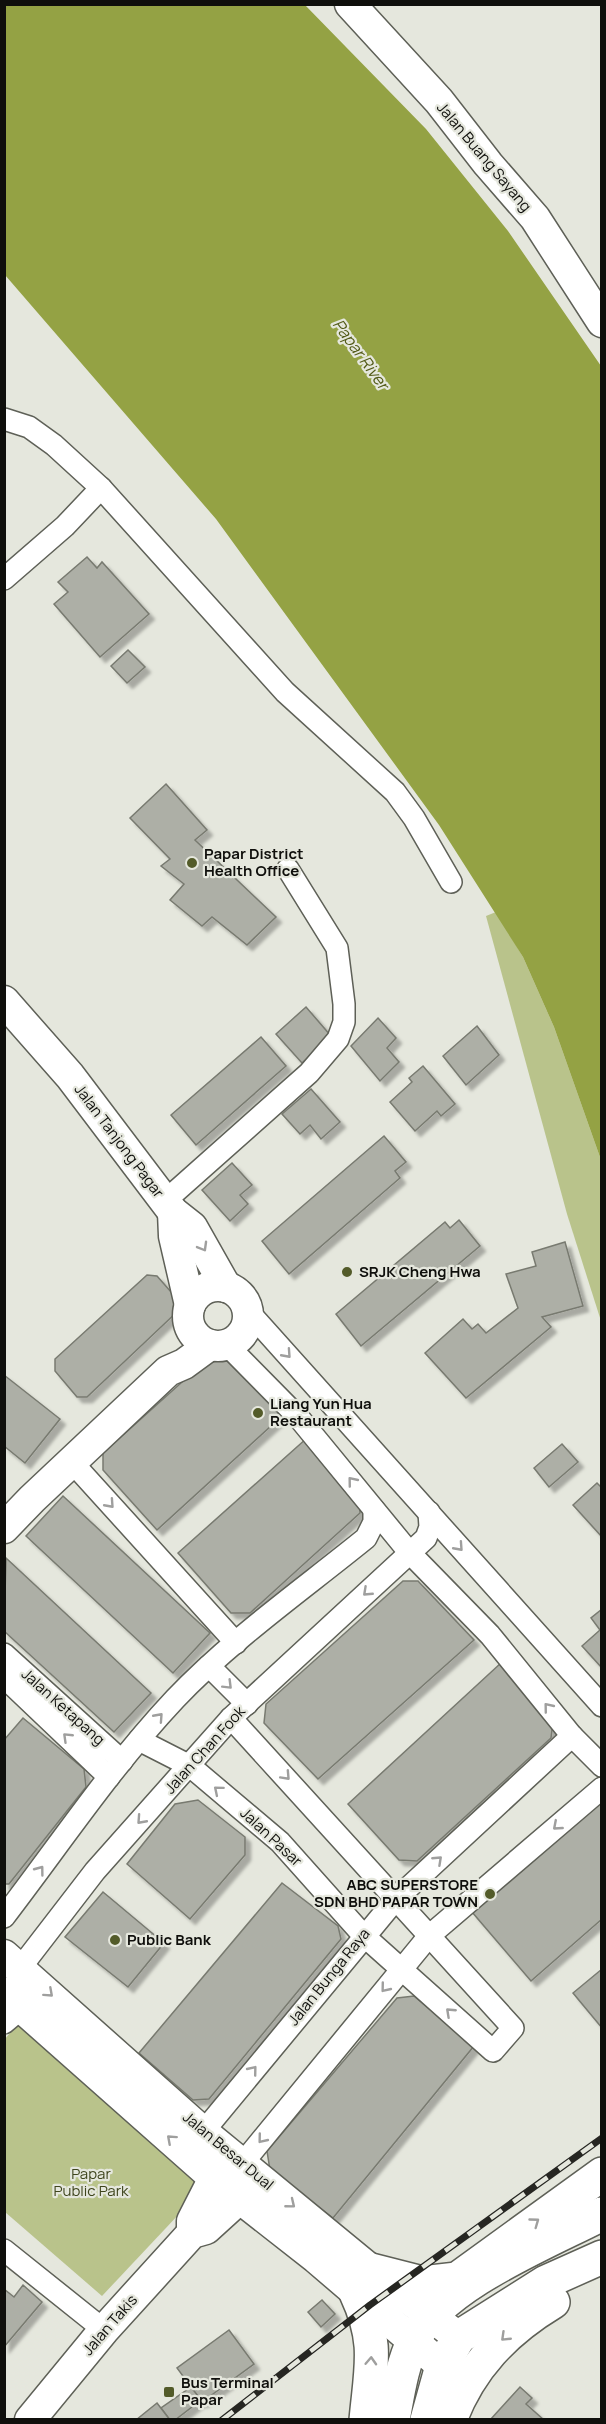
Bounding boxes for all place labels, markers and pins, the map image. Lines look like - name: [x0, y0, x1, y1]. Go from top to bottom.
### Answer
- place label: Papar District Health Office: [204, 843, 304, 881]
- marker: Papar District Health Office: [185, 856, 199, 870]
- place label: SRJK Cheng Hwa: [359, 1261, 481, 1282]
- marker: SRJK Cheng Hwa: [340, 1265, 354, 1279]
- place label: Liang Yun Hua Restaurant: [270, 1393, 372, 1431]
- marker: Liang Yun Hua Restaurant: [251, 1406, 265, 1420]
- place label: ABC SUPERSTORE SDN BHD PAPAR TOWN: [314, 1874, 478, 1912]
- marker: ABC SUPERSTORE SDN BHD PAPAR TOWN: [483, 1887, 497, 1901]
- place label: Public Bank: [127, 1929, 212, 1950]
- marker: Public Bank: [108, 1933, 122, 1947]
- place label: Bus Terminal Papar: [181, 2372, 274, 2410]
- marker: Bus Terminal Papar: [162, 2385, 176, 2399]

